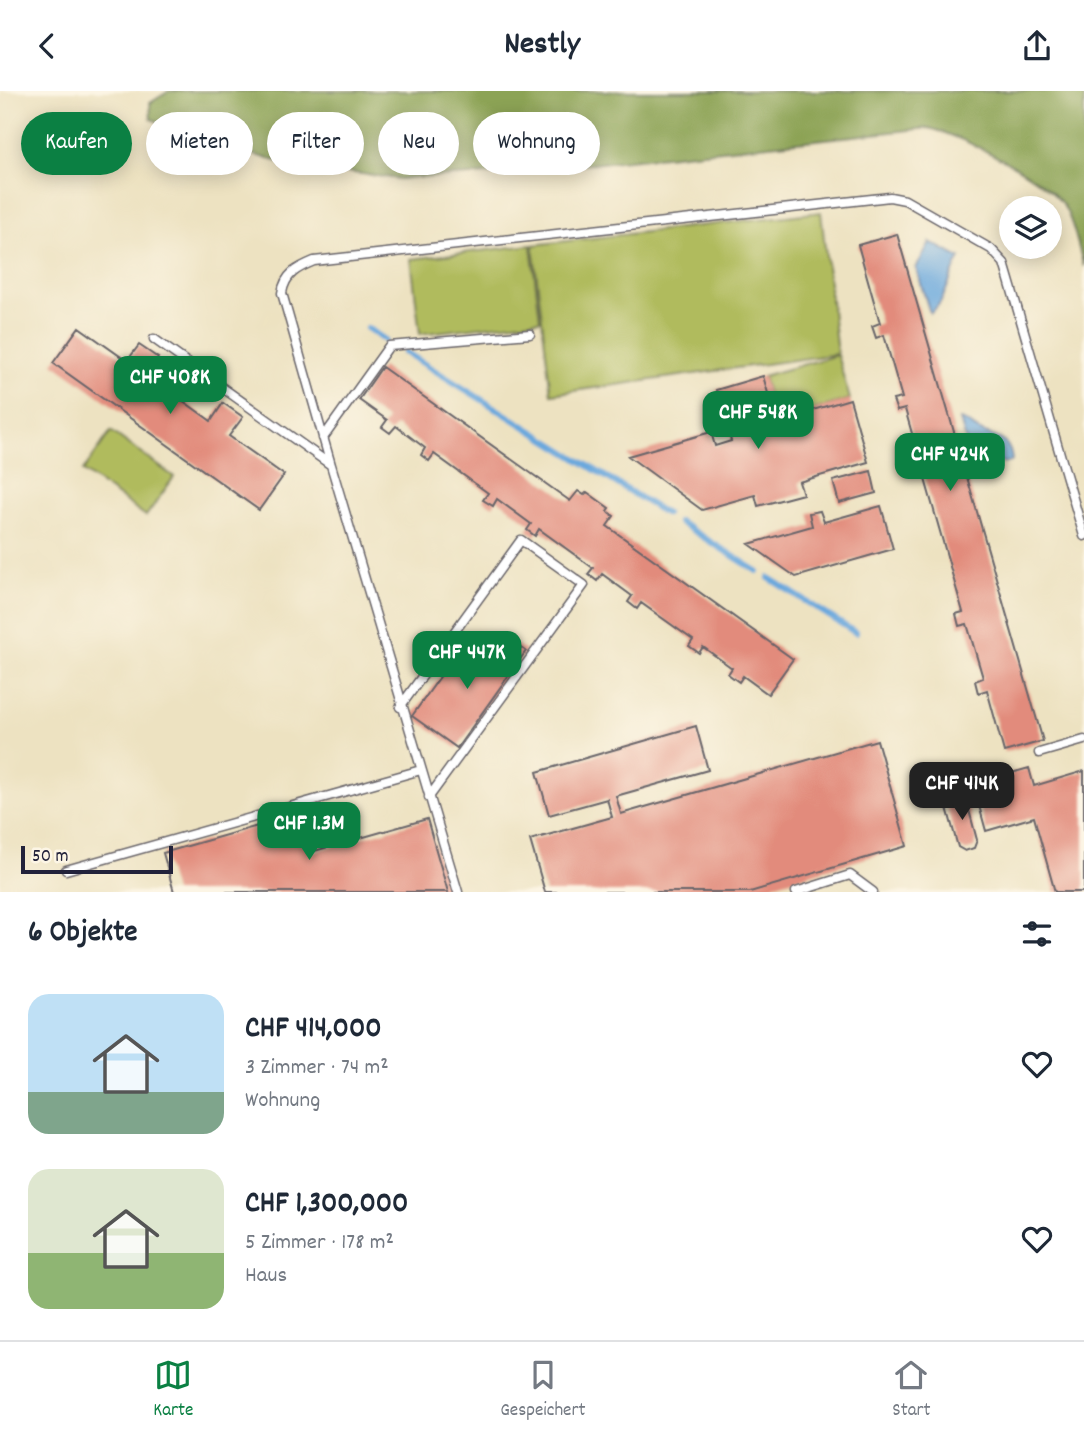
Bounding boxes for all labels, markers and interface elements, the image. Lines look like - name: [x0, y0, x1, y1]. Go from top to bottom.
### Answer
- text: Nestly: [504, 23, 580, 69]
- icon: back: [28, 27, 66, 65]
- icon: share: [1018, 27, 1056, 65]
- chip: Kaufen: [21, 112, 132, 175]
- chip: Mieten: [146, 112, 253, 175]
- chip: Filter: [267, 112, 364, 175]
- chip: Neu: [378, 112, 459, 175]
- chip: Wohnung: [473, 112, 600, 175]
- map controls: [999, 196, 1062, 259]
- button: layers: [999, 196, 1062, 259]
- pin: CHF 408K: [98, 357, 242, 416]
- text: CHF 408K: [130, 362, 210, 395]
- pin: CHF 548K: [686, 391, 830, 451]
- text: CHF 548K: [719, 397, 797, 430]
- pin: CHF 424K: [878, 433, 1022, 493]
- text: CHF 424K: [911, 439, 989, 472]
- pin: CHF 447K: [395, 631, 539, 691]
- text: CHF 447K: [428, 637, 506, 670]
- pin: CHF 414K: [890, 763, 1034, 822]
- text: CHF 414K: [925, 768, 999, 801]
- pin: CHF 1.3M: [237, 803, 381, 862]
- text: CHF 1.3M: [273, 808, 345, 841]
- scale bar: [21, 843, 173, 875]
- text: 50 m: [32, 844, 69, 871]
- text: 6 Objekte: [28, 913, 137, 956]
- icon: filters: [1018, 915, 1056, 953]
- text: CHF 414,000: [245, 1009, 382, 1052]
- icon: home: [84, 1022, 168, 1106]
- icon: heart: [1018, 1045, 1056, 1083]
- text: 3 Zimmer · 74 m²: [245, 1052, 389, 1085]
- text: Wohnung: [245, 1085, 320, 1118]
- text: CHF 1,300,000: [245, 1184, 408, 1227]
- icon: home: [84, 1197, 168, 1281]
- icon: heart: [1018, 1220, 1056, 1258]
- text: 5 Zimmer · 178 m²: [245, 1227, 394, 1260]
- text: Haus: [245, 1260, 287, 1293]
- tab: Karte: [153, 1356, 193, 1425]
- tab: Gespeichert: [500, 1356, 586, 1425]
- tab: Start: [892, 1356, 931, 1425]

